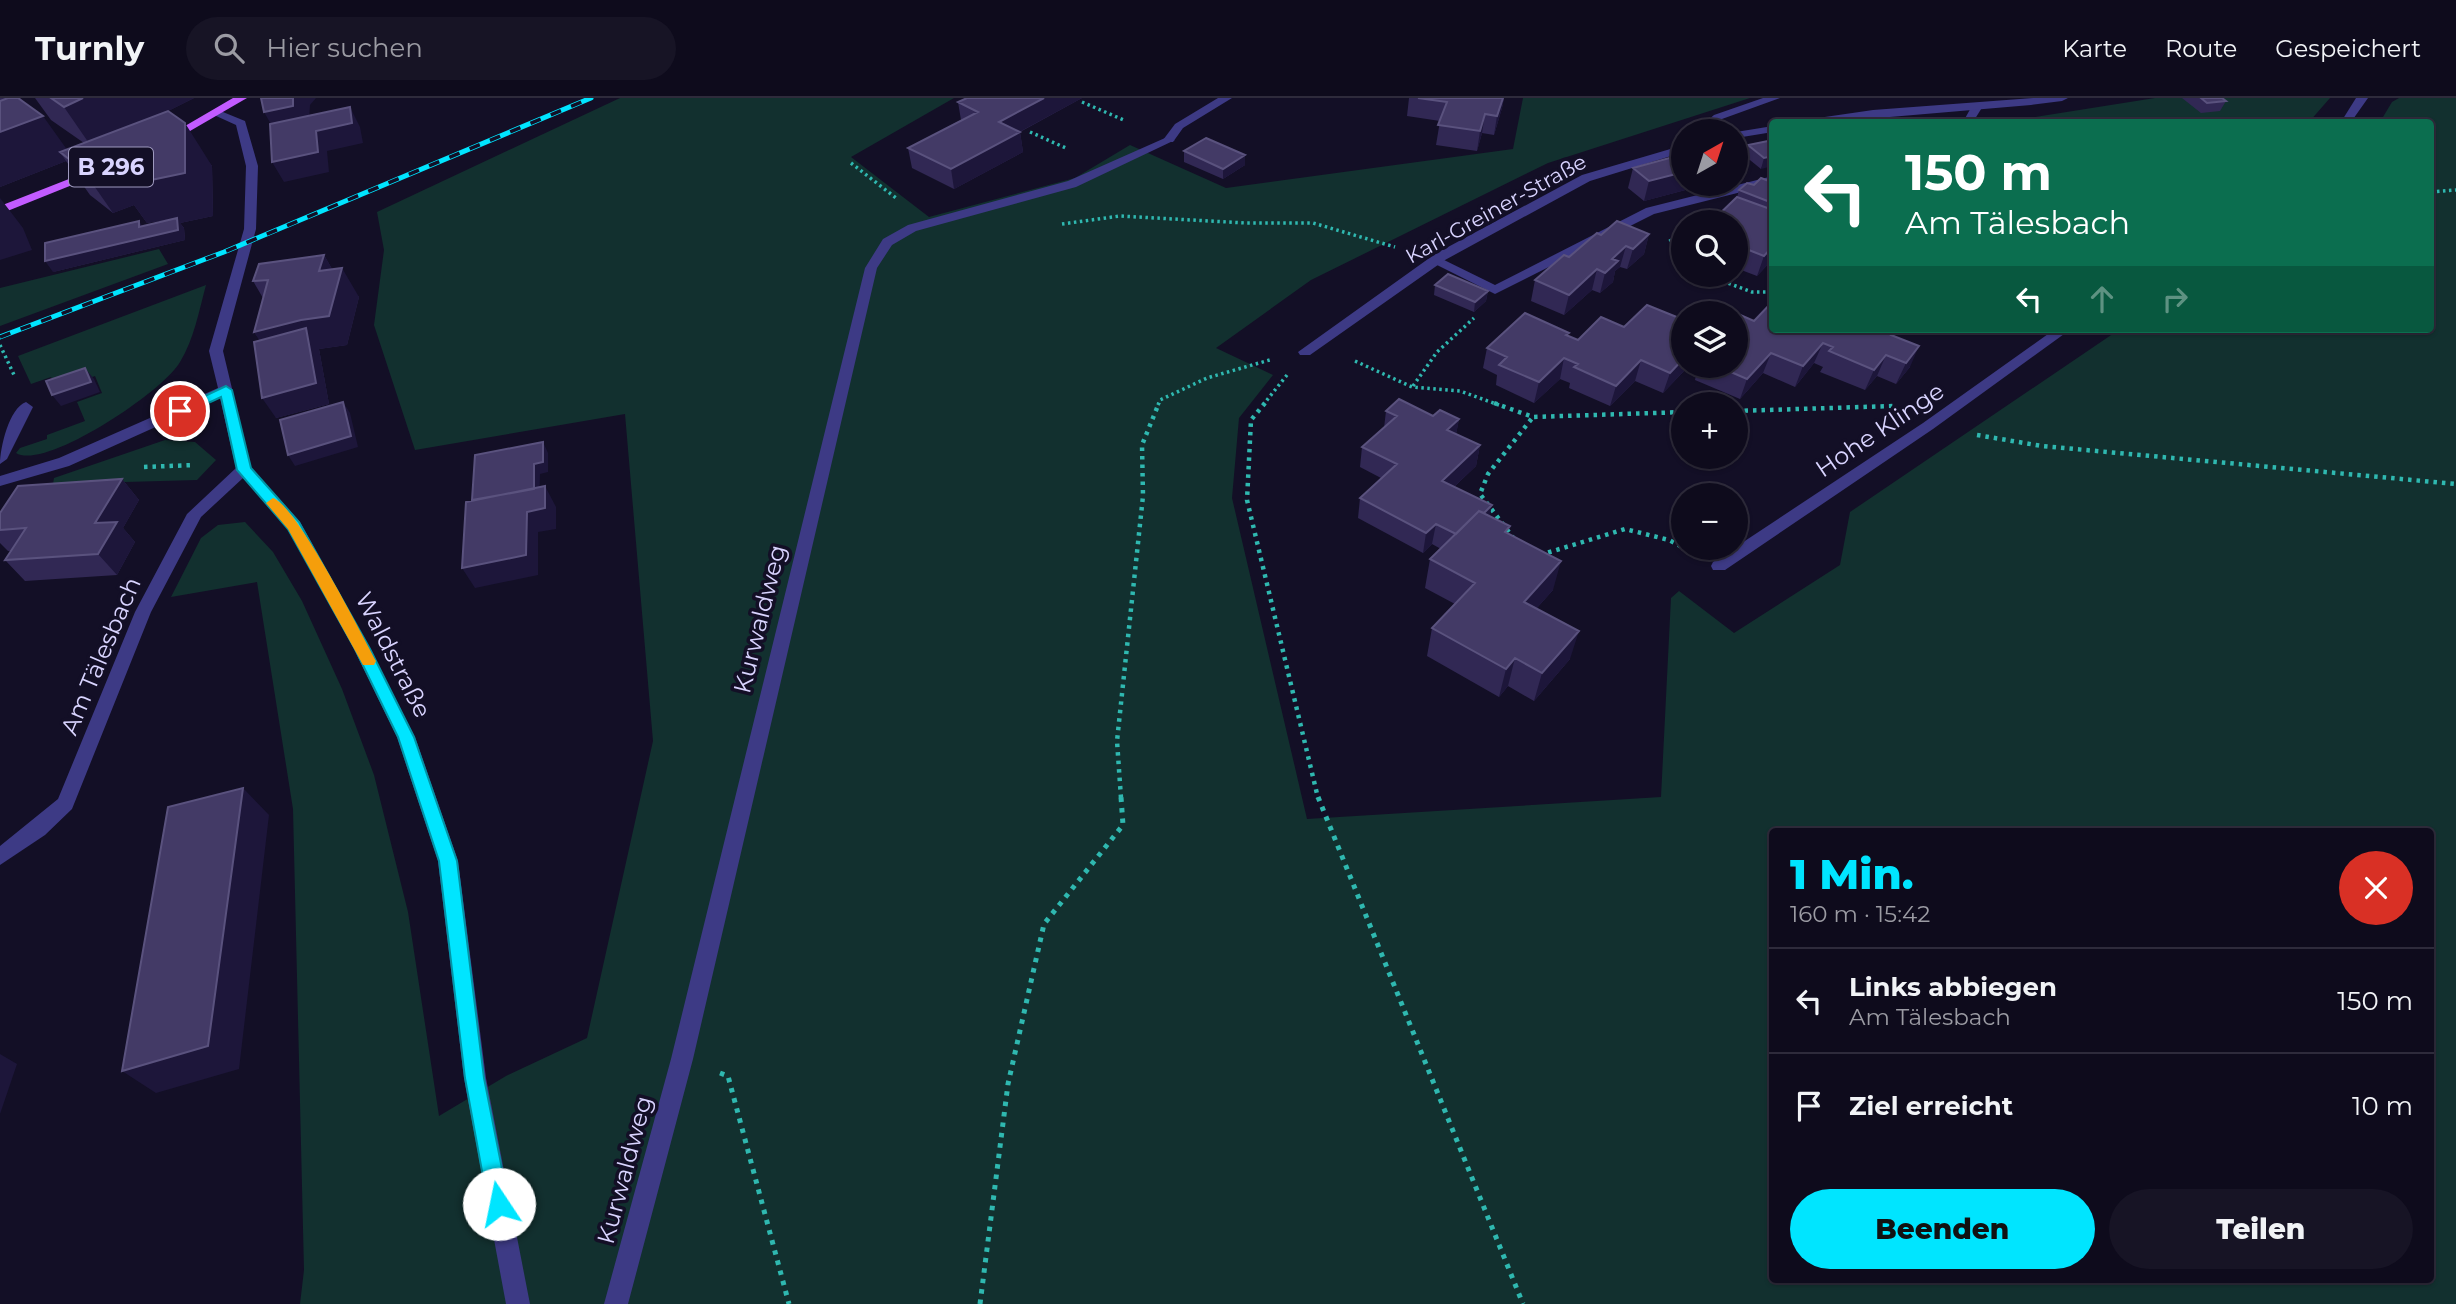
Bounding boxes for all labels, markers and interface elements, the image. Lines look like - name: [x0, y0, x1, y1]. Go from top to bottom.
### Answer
- search box: [186, 17, 676, 80]
- text: Turnly: [35, 28, 144, 68]
- icon: search: [210, 29, 248, 67]
- text: Hier suchen: [266, 32, 423, 64]
- text: Karte: [2062, 34, 2127, 63]
- text: Route: [2165, 34, 2237, 63]
- text: Gespeichert: [2275, 34, 2421, 63]
- north arrow: [1671, 119, 1748, 196]
- map controls: [1671, 119, 1748, 560]
- text: 150 m: [1905, 143, 2052, 202]
- icon: left: [1790, 147, 1881, 238]
- road number: B 296: [69, 148, 153, 186]
- street label: Karl-Greiner-Straße: [1401, 149, 1590, 269]
- text: Am Tälesbach: [1905, 203, 2130, 242]
- button: search: [1671, 210, 1748, 287]
- icon: left: [2010, 280, 2048, 318]
- icon: ahead: [2083, 280, 2121, 318]
- icon: right: [2156, 280, 2194, 318]
- button: layers: [1671, 301, 1748, 378]
- street label: Hohe Klinge: [1810, 376, 1949, 483]
- pin: [150, 381, 210, 441]
- icon: arrive: [161, 392, 199, 430]
- button: +: [1671, 392, 1748, 469]
- button: −: [1671, 483, 1748, 560]
- street label: Kurwaldweg: [727, 542, 792, 696]
- street label: Am Tälesbach: [54, 572, 147, 739]
- street label: Waldstraße: [349, 587, 437, 722]
- text: 1 Min.: [1790, 848, 1914, 900]
- button: close: [2339, 851, 2413, 925]
- text: 160 m · 15:42: [1790, 900, 1930, 928]
- text: Links abbiegen: [1849, 971, 2057, 1003]
- icon: left: [1790, 982, 1828, 1020]
- text: 150 m: [2337, 985, 2413, 1017]
- text: Am Tälesbach: [1849, 1003, 2011, 1031]
- icon: arrive: [1790, 1087, 1828, 1125]
- text: Ziel erreicht: [1849, 1090, 2013, 1122]
- text: 10 m: [2352, 1090, 2413, 1122]
- street label: Kurwaldweg: [591, 1093, 658, 1247]
- position arrow: [462, 1167, 536, 1241]
- button: Beenden: [1790, 1189, 2095, 1269]
- button: Teilen: [2109, 1189, 2413, 1269]

